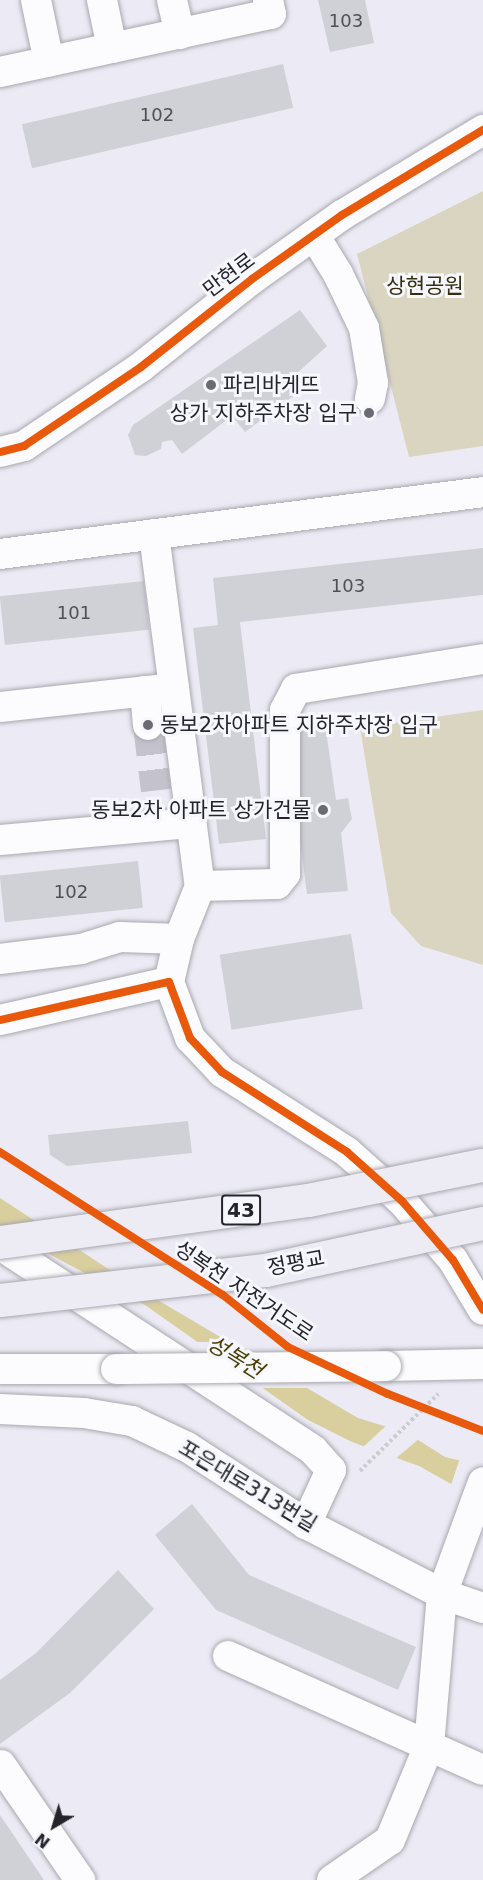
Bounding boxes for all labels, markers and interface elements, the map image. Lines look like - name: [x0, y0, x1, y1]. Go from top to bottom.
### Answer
- house number: 103: [329, 10, 363, 32]
- house number: 102: [140, 104, 174, 126]
- street label: 만현로: [198, 247, 260, 303]
- park label: 상현공원: [386, 273, 464, 299]
- place label: 파리바게뜨: [223, 372, 320, 398]
- marker: 파리바게뜨: [204, 378, 218, 392]
- place label: 상가 지하주차장 입구: [170, 400, 357, 426]
- marker: 상가 지하주차장 입구: [362, 406, 376, 420]
- house number: 103: [331, 575, 365, 597]
- house number: 101: [57, 602, 91, 624]
- place label: 동보2차아파트 지하주차장 입구: [160, 712, 438, 738]
- marker: 동보2차아파트 지하주차장 입구: [141, 718, 155, 732]
- place label: 동보2차 아파트 상가건물: [91, 797, 311, 823]
- marker: 동보2차 아파트 상가건물: [316, 803, 330, 817]
- house number: 102: [54, 881, 88, 903]
- road number: 43: [220, 1193, 262, 1227]
- street label: 성복천 자전거도로: [170, 1235, 318, 1347]
- street label: 정평교: [265, 1245, 327, 1281]
- water label: 성복천: [202, 1330, 268, 1384]
- street label: 포은대로313번길: [175, 1435, 321, 1537]
- north arrow: [24, 1796, 84, 1856]
- text: N: [31, 1829, 54, 1852]

